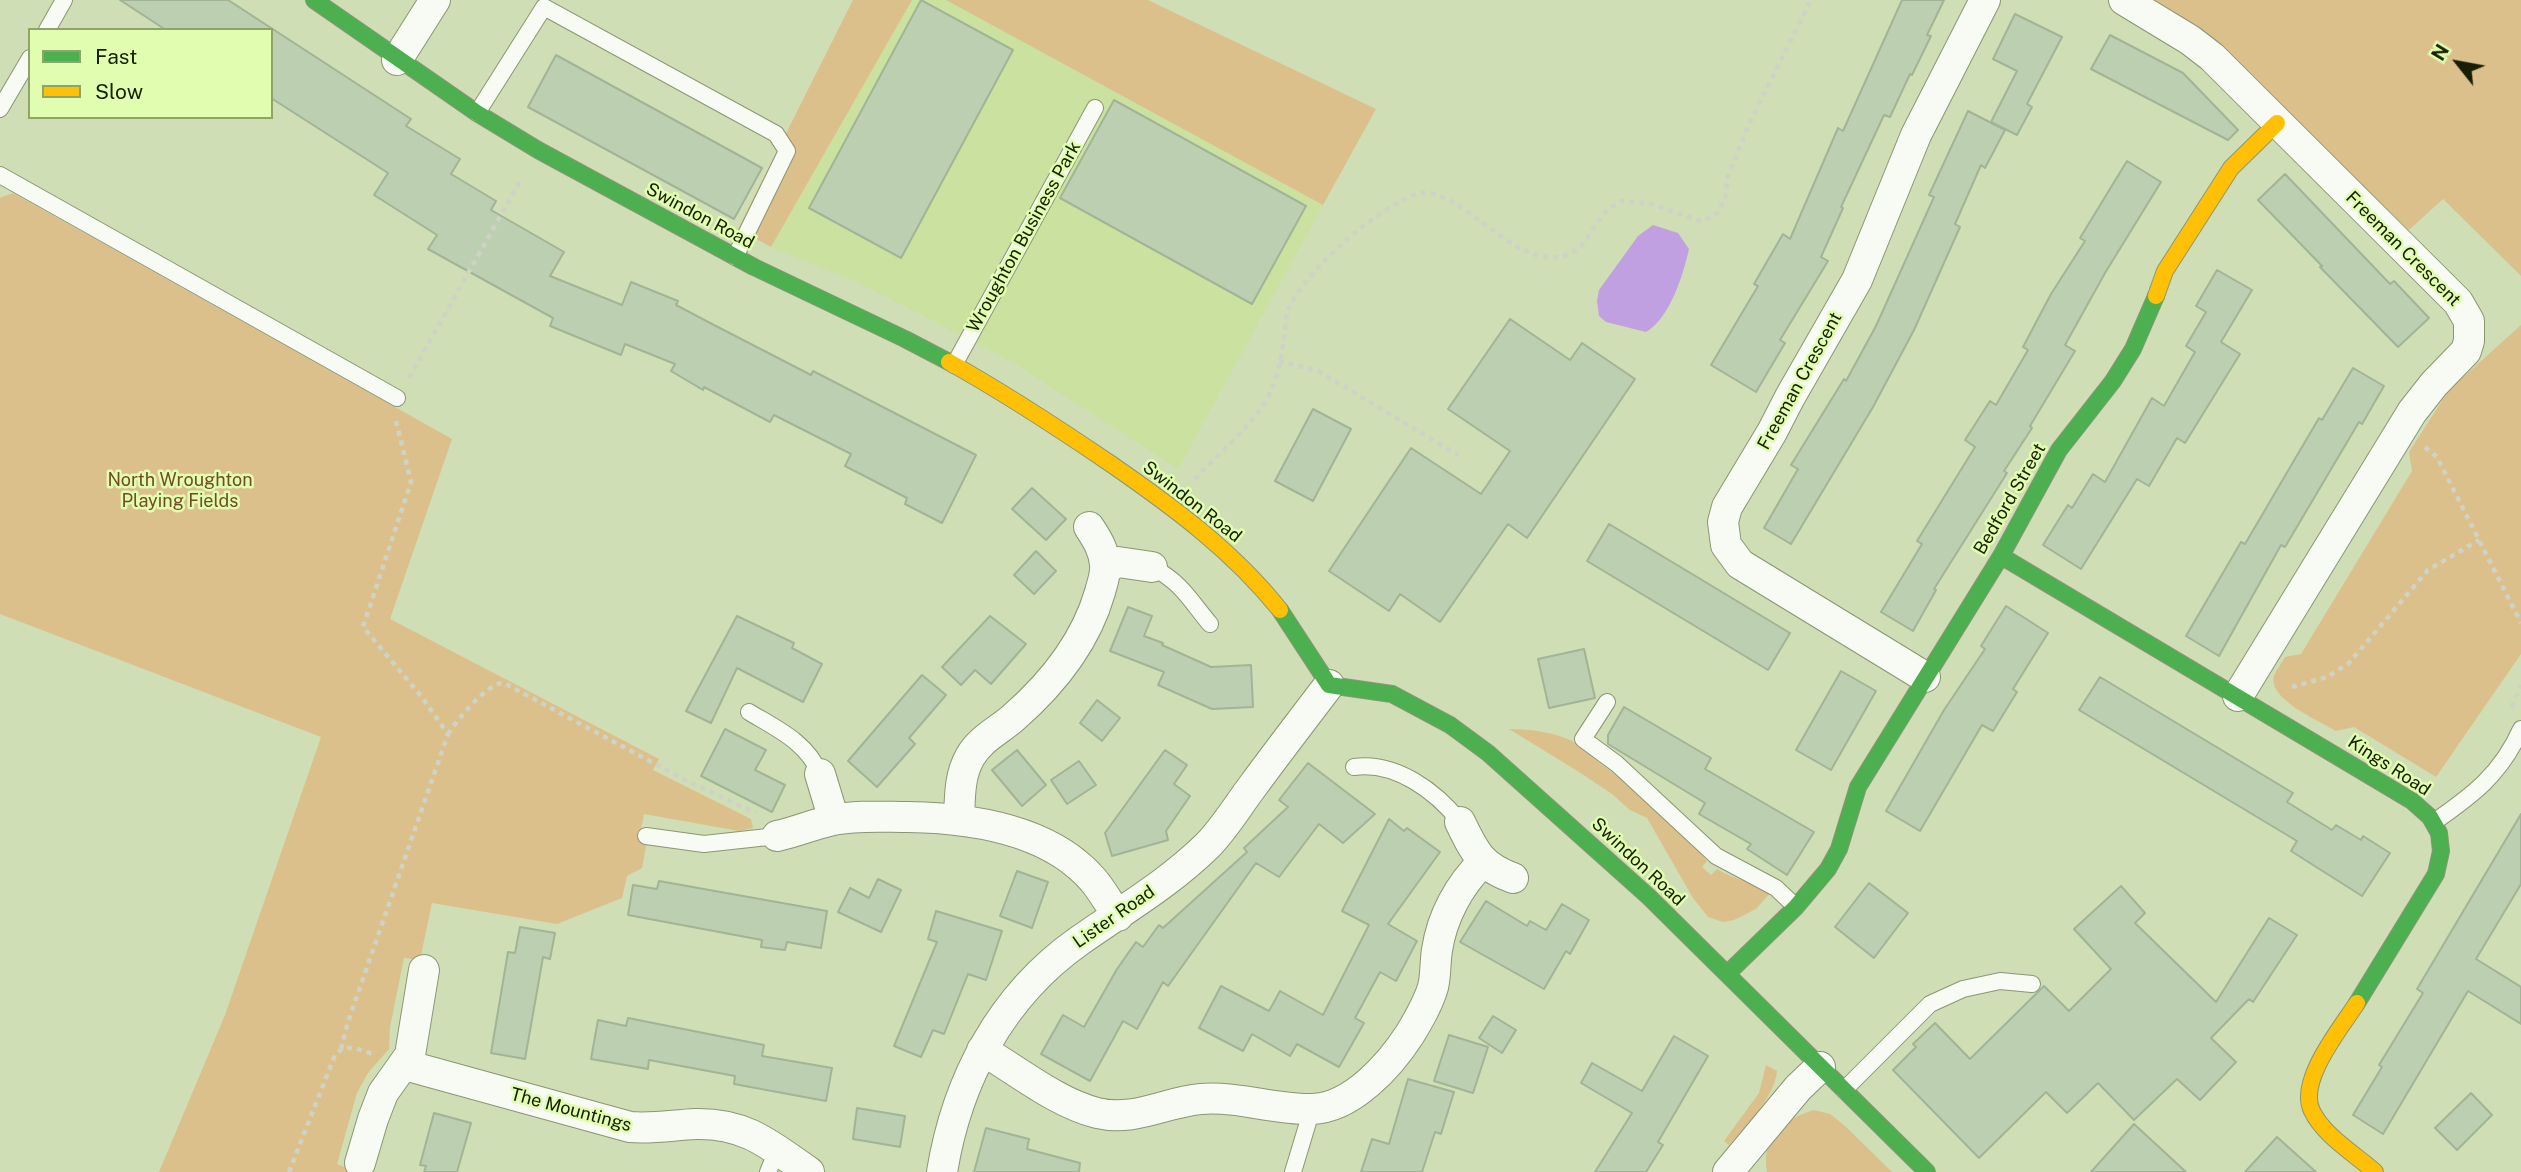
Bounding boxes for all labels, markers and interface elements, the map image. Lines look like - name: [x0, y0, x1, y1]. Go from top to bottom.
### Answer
- legend: [28, 28, 273, 119]
- north arrow: [2423, 28, 2493, 98]
- text: N: [2427, 40, 2453, 64]
- text: Fast: [95, 44, 137, 69]
- text: Slow: [95, 79, 143, 104]
- street label: Wroughton Business Park: [962, 138, 1086, 336]
- street label: Swindon Road: [642, 178, 758, 254]
- street label: Freeman Crescent: [2341, 187, 2465, 311]
- street label: Freeman Crescent: [1753, 309, 1847, 453]
- street label: Bedford Street: [1969, 440, 2051, 558]
- street label: Swindon Road: [1138, 457, 1246, 547]
- park label: North Wroughton Playing Fields: [107, 469, 253, 512]
- street label: Kings Road: [2344, 731, 2434, 801]
- street label: Swindon Road: [1587, 813, 1689, 911]
- street label: Lister Road: [1069, 881, 1159, 953]
- street label: The Mountings: [508, 1084, 634, 1136]

